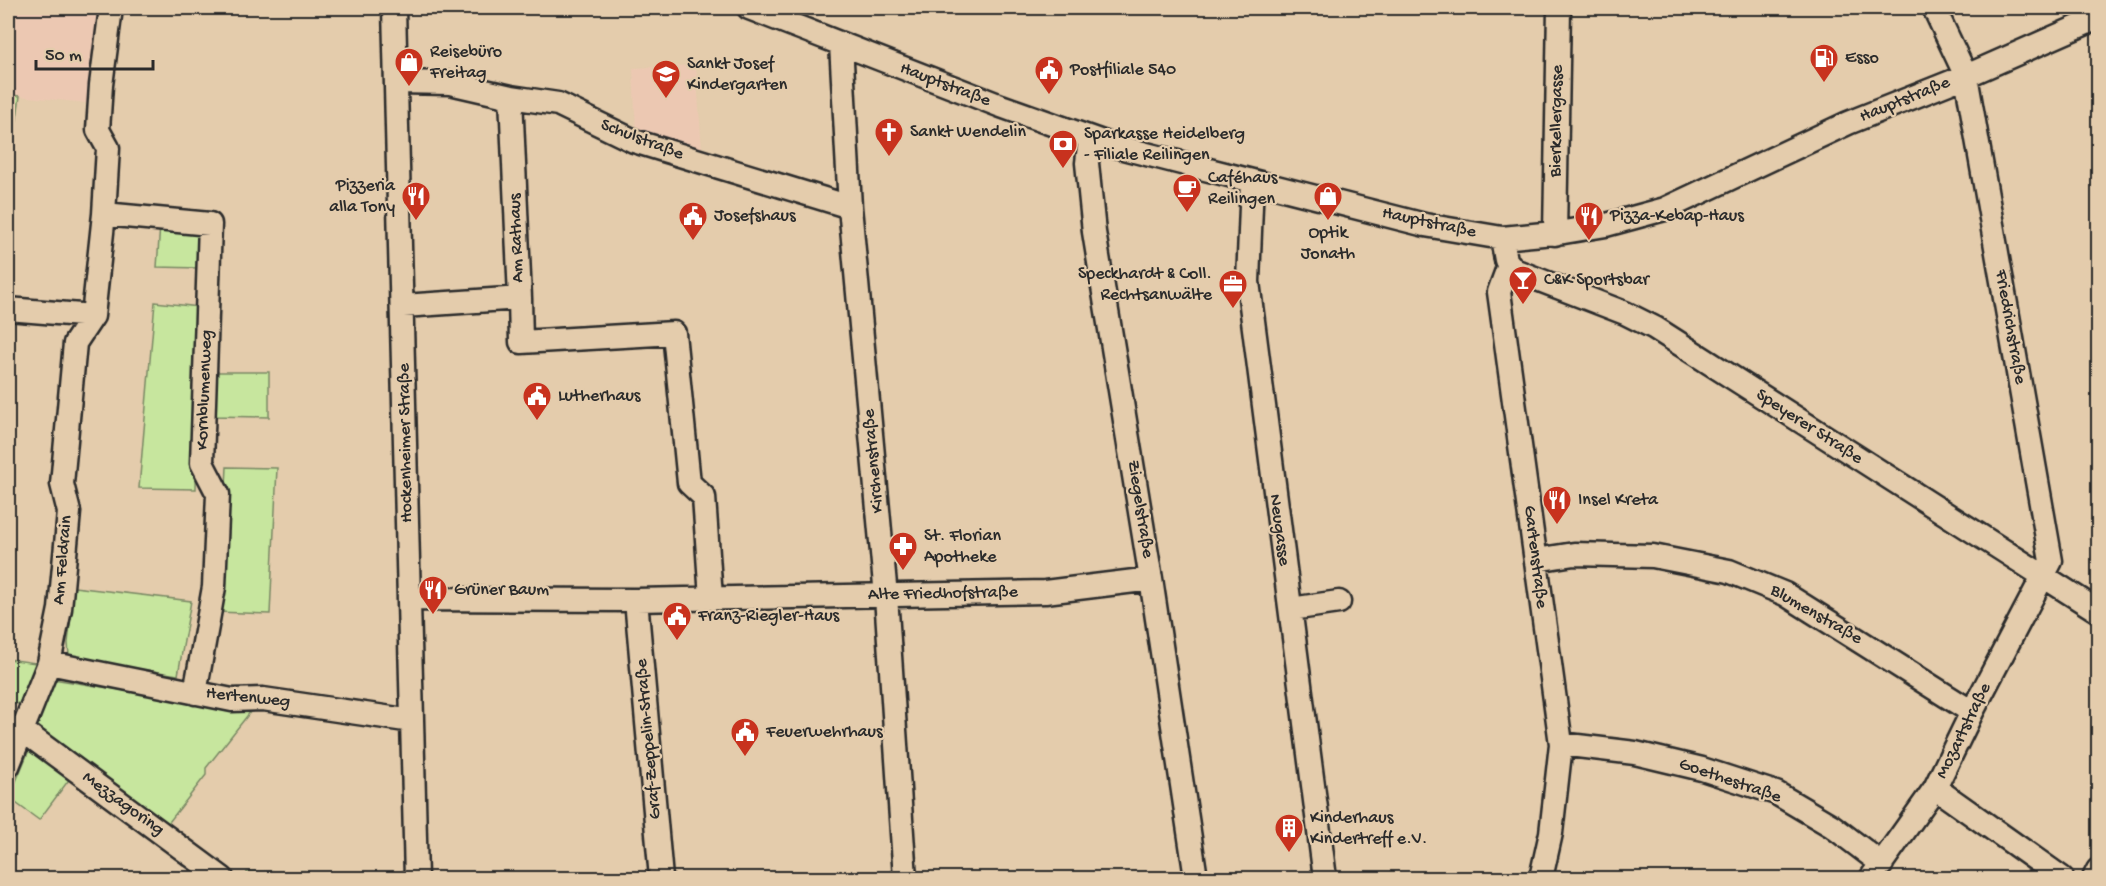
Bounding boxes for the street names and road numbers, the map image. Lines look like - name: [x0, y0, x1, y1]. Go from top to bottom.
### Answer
- street label: Hauptstraße: [897, 58, 994, 112]
- street label: Bierkellergasse: [1546, 64, 1568, 178]
- street label: Hauptstraße: [1857, 72, 1954, 128]
- street label: Schulstraße: [598, 115, 687, 166]
- street label: Am Rathaus: [505, 192, 529, 283]
- street label: Hauptstraße: [1380, 203, 1479, 243]
- street label: Friedrichstraße: [1989, 267, 2031, 387]
- street label: Kornblumenweg: [192, 330, 218, 450]
- street label: Hockenheimer Straße: [394, 362, 418, 523]
- street label: Speyerer Straße: [1752, 385, 1867, 470]
- street label: Kirchenstraße: [859, 407, 889, 514]
- street label: Ziegelstraße: [1122, 459, 1158, 560]
- street label: Neugasse: [1264, 493, 1295, 568]
- street label: Gartenstraße: [1518, 504, 1552, 610]
- street label: Am Feldrain: [49, 514, 77, 605]
- street label: Blumenstraße: [1765, 580, 1866, 650]
- street label: Alte Friedhofstraße: [868, 582, 1019, 606]
- street label: Graf-Zeppelin-Straße: [631, 657, 666, 820]
- street label: Mozartstraße: [1932, 679, 1997, 782]
- street label: Hertenweg: [205, 683, 291, 713]
- street label: Goethestraße: [1676, 754, 1785, 809]
- street label: Mezzagoring: [78, 767, 168, 841]

